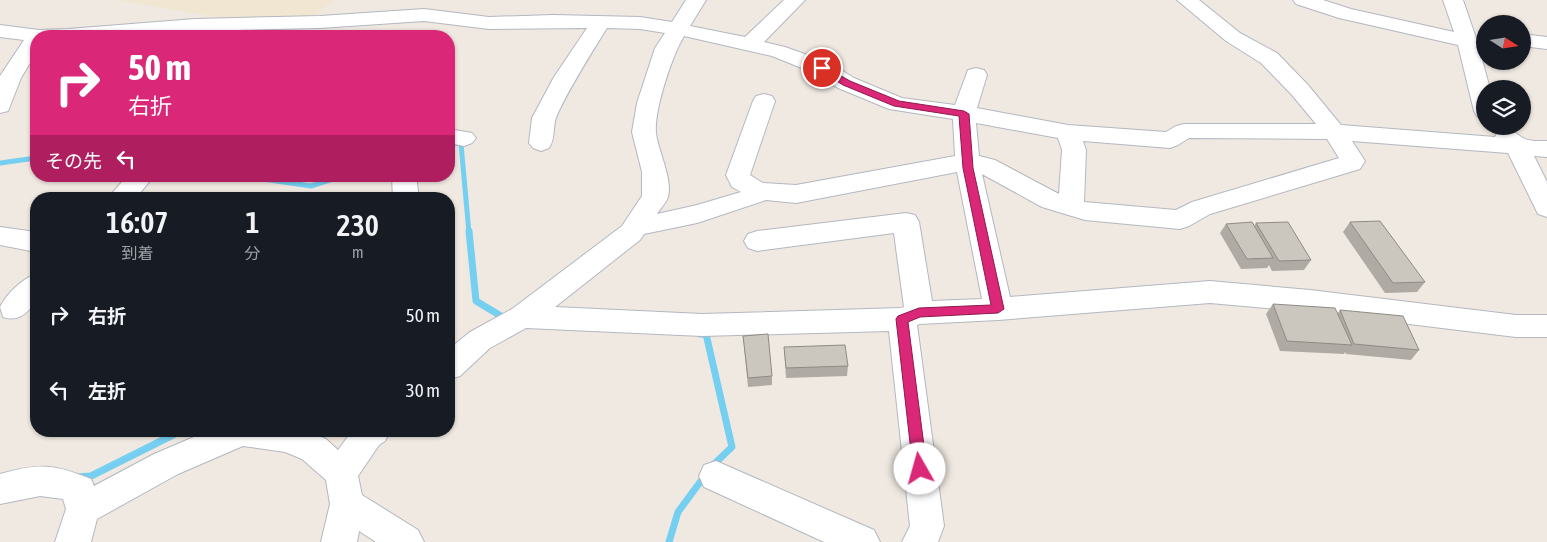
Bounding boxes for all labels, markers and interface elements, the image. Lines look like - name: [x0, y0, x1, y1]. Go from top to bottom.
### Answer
- north arrow: [1476, 15, 1531, 70]
- map controls: [1476, 15, 1531, 135]
- text: 50 m: [128, 47, 191, 87]
- pin: [801, 47, 843, 89]
- icon: right: [45, 50, 110, 115]
- icon: arrive: [808, 54, 836, 82]
- button: layers: [1476, 80, 1531, 135]
- text: 右折: [128, 93, 172, 119]
- icon: left: [112, 145, 140, 173]
- text: その先: [45, 150, 102, 172]
- text: 16:07: [106, 205, 168, 239]
- text: 1: [245, 205, 260, 239]
- text: 230: [337, 208, 379, 242]
- text: m: [352, 243, 364, 261]
- text: 到着: [121, 244, 153, 262]
- text: 分: [245, 244, 261, 262]
- icon: right: [45, 301, 73, 329]
- text: 50 m: [406, 304, 440, 326]
- text: 右折: [88, 305, 126, 327]
- icon: left: [45, 376, 73, 404]
- text: 30 m: [406, 379, 440, 401]
- text: 左折: [88, 380, 126, 402]
- position arrow: [893, 442, 945, 494]

